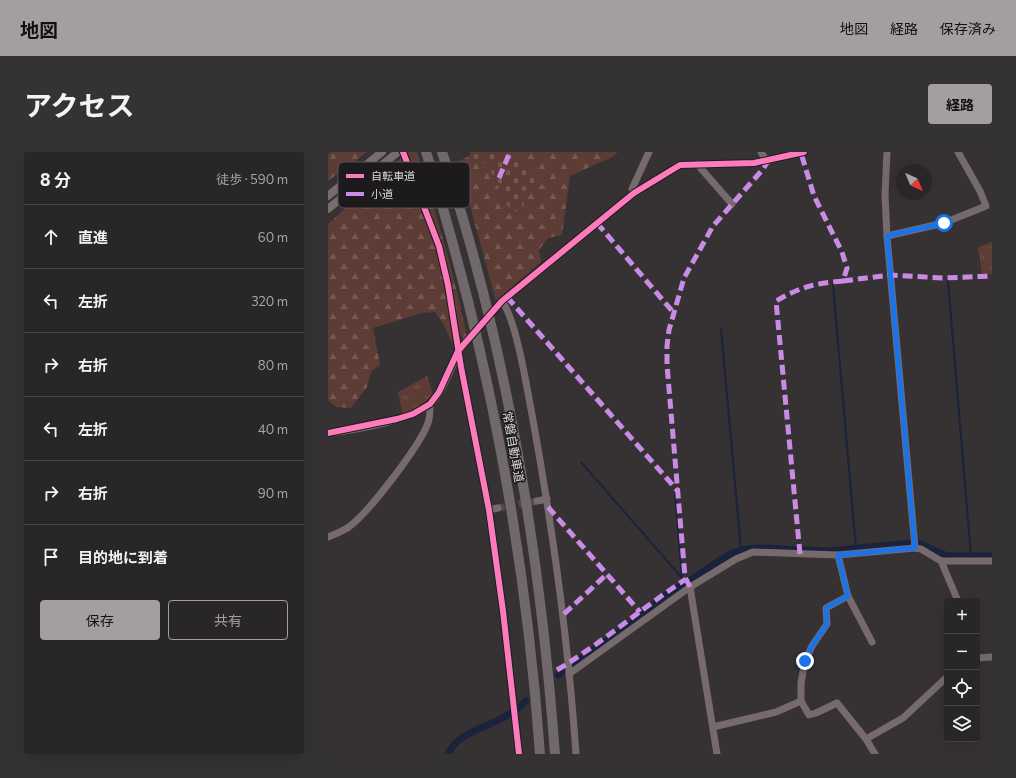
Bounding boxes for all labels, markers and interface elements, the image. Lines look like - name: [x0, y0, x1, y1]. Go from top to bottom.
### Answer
- text: 地図: [20, 18, 58, 41]
- text: 地図: [840, 20, 868, 37]
- text: 経路: [890, 20, 918, 37]
- text: 保存済み: [940, 20, 996, 37]
- button: 経路: [928, 84, 992, 124]
- text: アクセス: [24, 88, 135, 122]
- legend: [338, 162, 470, 208]
- north arrow: [896, 164, 932, 200]
- text: 8 分: [40, 169, 71, 190]
- text: 自転車道: [371, 169, 415, 182]
- text: 徒歩 · 590 m: [216, 171, 288, 187]
- text: 小道: [371, 187, 393, 200]
- route start: [935, 214, 953, 232]
- icon: ahead: [40, 226, 62, 248]
- text: 直進: [78, 228, 108, 246]
- text: 60 m: [258, 229, 288, 245]
- icon: left: [40, 290, 62, 312]
- text: 左折: [78, 292, 108, 310]
- text: 320 m: [251, 293, 288, 309]
- icon: right: [40, 354, 62, 376]
- text: 右折: [78, 356, 108, 374]
- text: 80 m: [258, 357, 288, 373]
- street label: 常磐自動車道: [501, 410, 527, 484]
- icon: left: [40, 418, 62, 440]
- text: 左折: [78, 420, 108, 438]
- text: 40 m: [258, 421, 288, 437]
- icon: right: [40, 482, 62, 504]
- text: 右折: [78, 484, 108, 502]
- text: 90 m: [258, 485, 288, 501]
- icon: arrive: [40, 546, 62, 568]
- text: 目的地に到着: [78, 548, 168, 566]
- map controls: [944, 598, 980, 742]
- button: +: [944, 598, 980, 634]
- button: 保存: [40, 600, 160, 640]
- button: 共有: [168, 600, 288, 640]
- button: −: [944, 634, 980, 670]
- route end: [796, 652, 814, 670]
- button: locate: [944, 670, 980, 706]
- button: layers: [944, 706, 980, 742]

